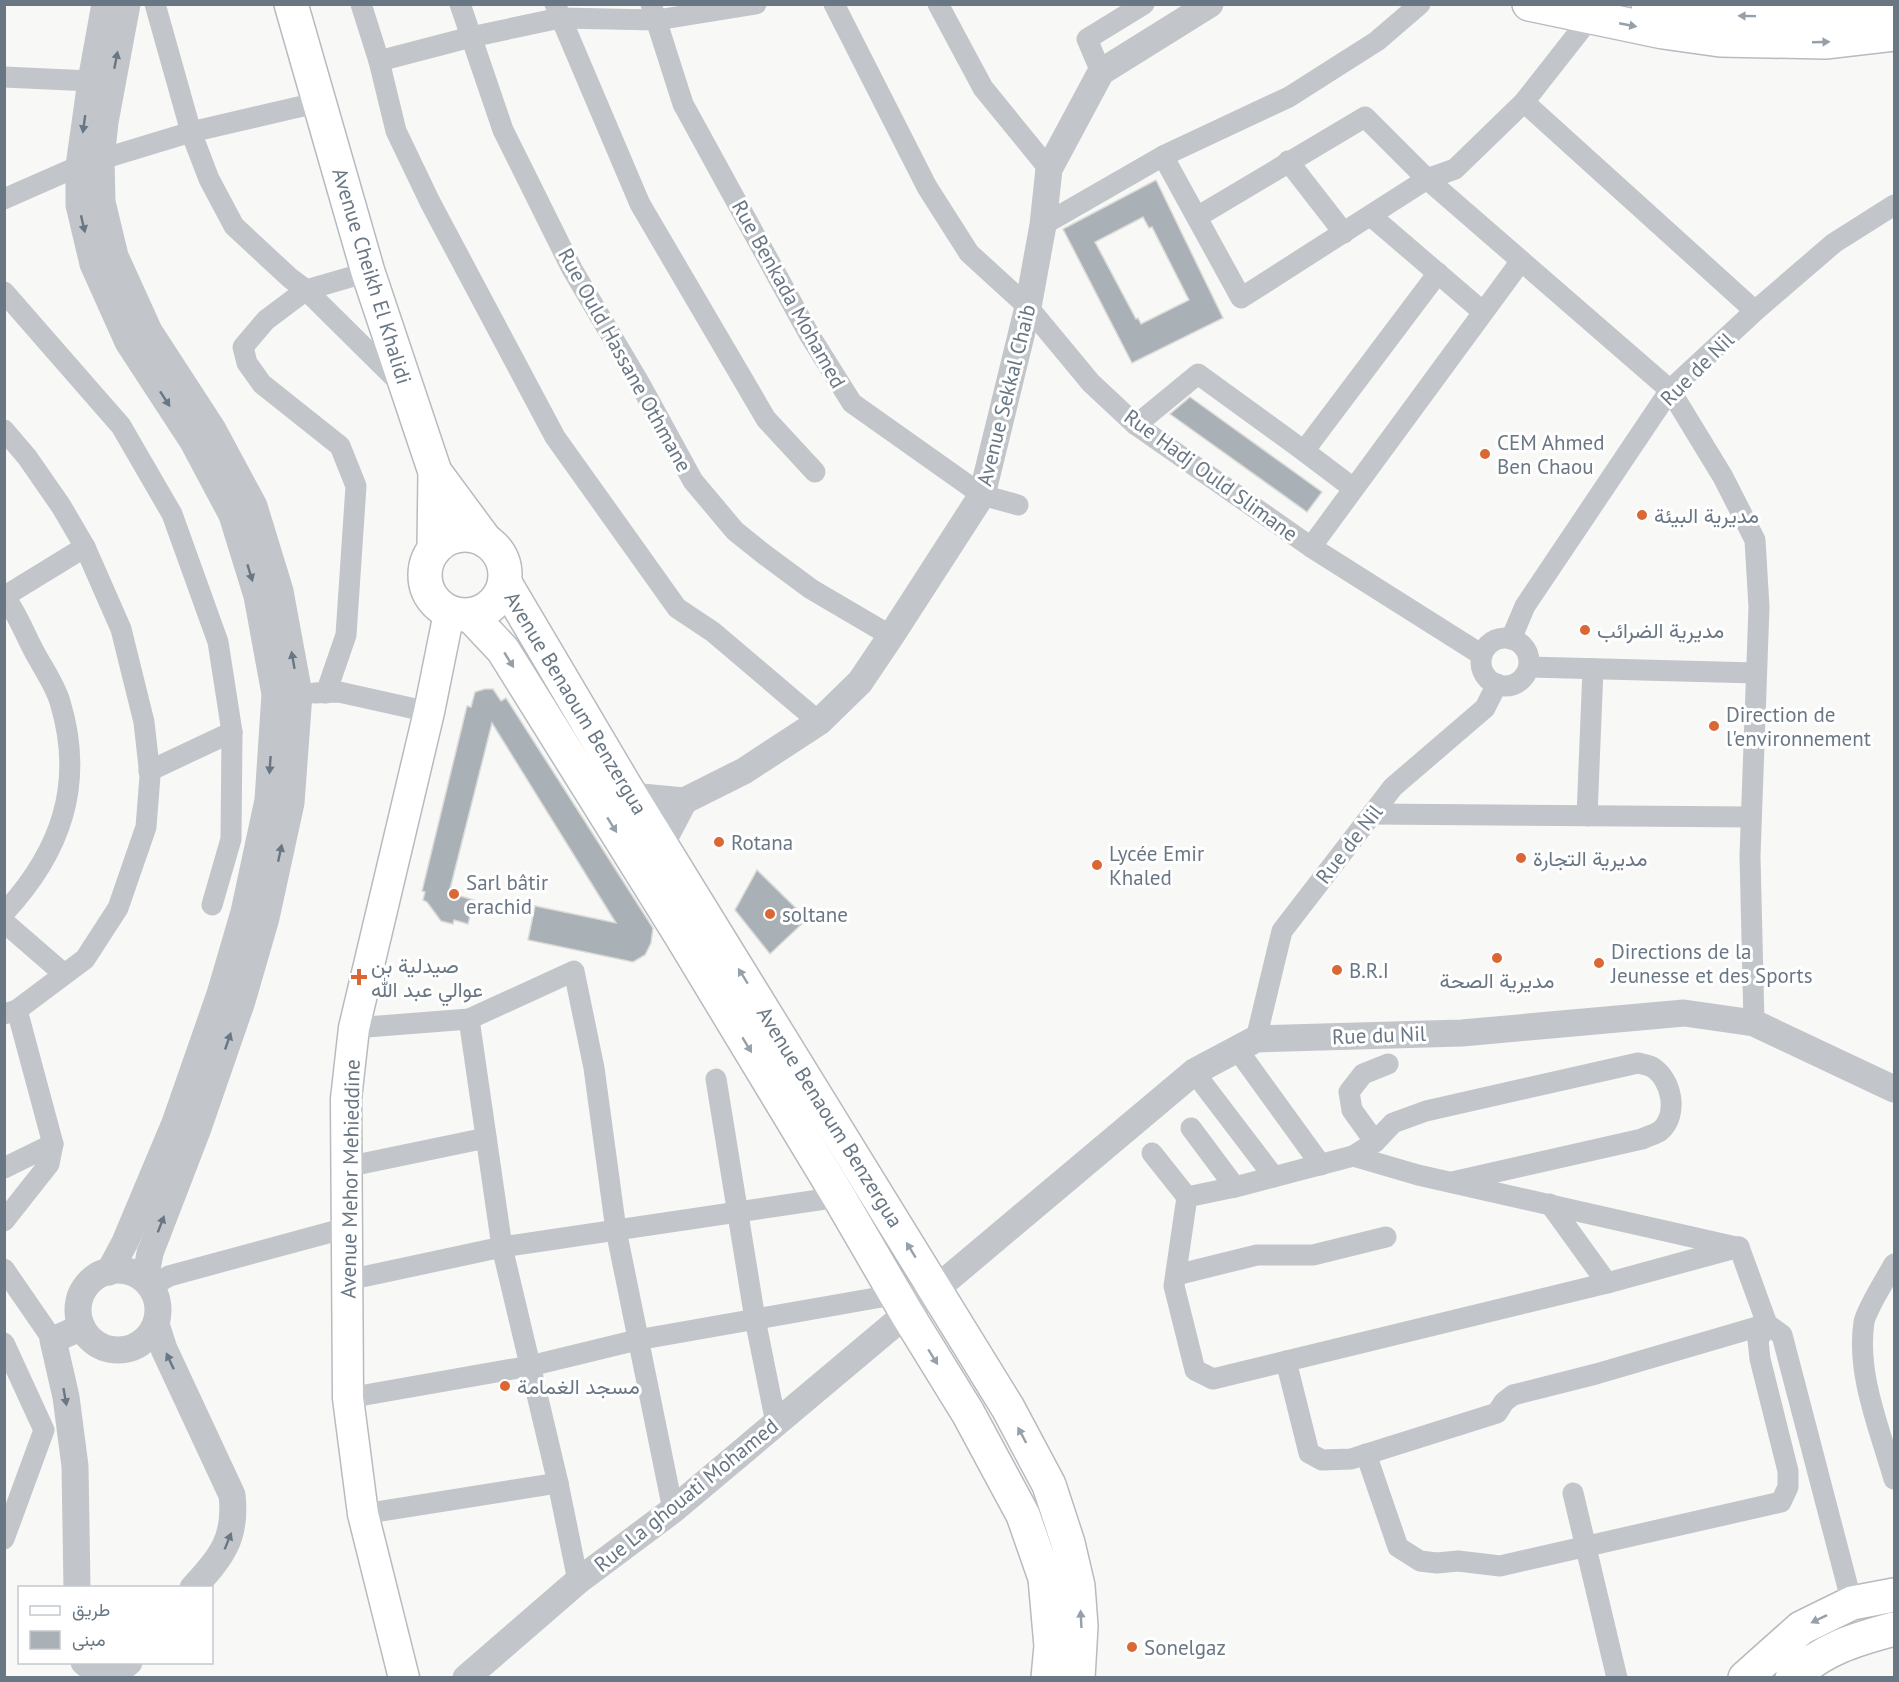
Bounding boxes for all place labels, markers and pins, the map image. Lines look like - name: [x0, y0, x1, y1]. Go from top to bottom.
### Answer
- place label: CEM Ahmed Ben Chaou: [1497, 429, 1605, 480]
- marker: CEM Ahmed Ben Chaou: [1478, 447, 1492, 461]
- place label: مديرية البيئة: [1654, 502, 1759, 529]
- marker: مديرية البيئة: [1635, 508, 1649, 522]
- place label: مديرية الضرائب: [1597, 617, 1724, 644]
- marker: مديرية الضرائب: [1578, 623, 1592, 637]
- place label: Direction de l'environnement: [1726, 701, 1871, 752]
- marker: Direction de l'environnement: [1707, 719, 1721, 733]
- place label: Rotana: [731, 829, 793, 856]
- marker: Rotana: [712, 835, 726, 849]
- place label: Lycée Emir Khaled: [1109, 840, 1204, 891]
- place label: مديرية التجارة: [1533, 845, 1647, 872]
- marker: مديرية التجارة: [1514, 851, 1528, 865]
- marker: Lycée Emir Khaled: [1090, 858, 1104, 872]
- place label: Sarl bâtir erachid: [466, 869, 548, 920]
- marker: Sarl bâtir erachid: [447, 887, 461, 901]
- place label: soltane: [782, 901, 848, 928]
- marker: soltane: [763, 907, 777, 921]
- place label: Directions de la Jeunesse et des Sports: [1610, 938, 1813, 989]
- marker: مديرية الصحة: [1490, 951, 1504, 965]
- place label: صيدلية بن عوالي عبد الله: [371, 952, 483, 1007]
- marker: Directions de la Jeunesse et des Sports: [1592, 956, 1606, 970]
- place label: B.R.I: [1349, 957, 1389, 984]
- marker: B.R.I: [1330, 963, 1344, 977]
- place label: مديرية الصحة: [1440, 967, 1554, 994]
- marker: صيدلية بن عوالي عبد الله: [352, 970, 366, 984]
- place label: مسجد الغمامة: [517, 1373, 640, 1400]
- marker: مسجد الغمامة: [498, 1379, 512, 1393]
- place label: Sonelgaz: [1144, 1634, 1226, 1661]
- marker: Sonelgaz: [1125, 1640, 1139, 1654]

